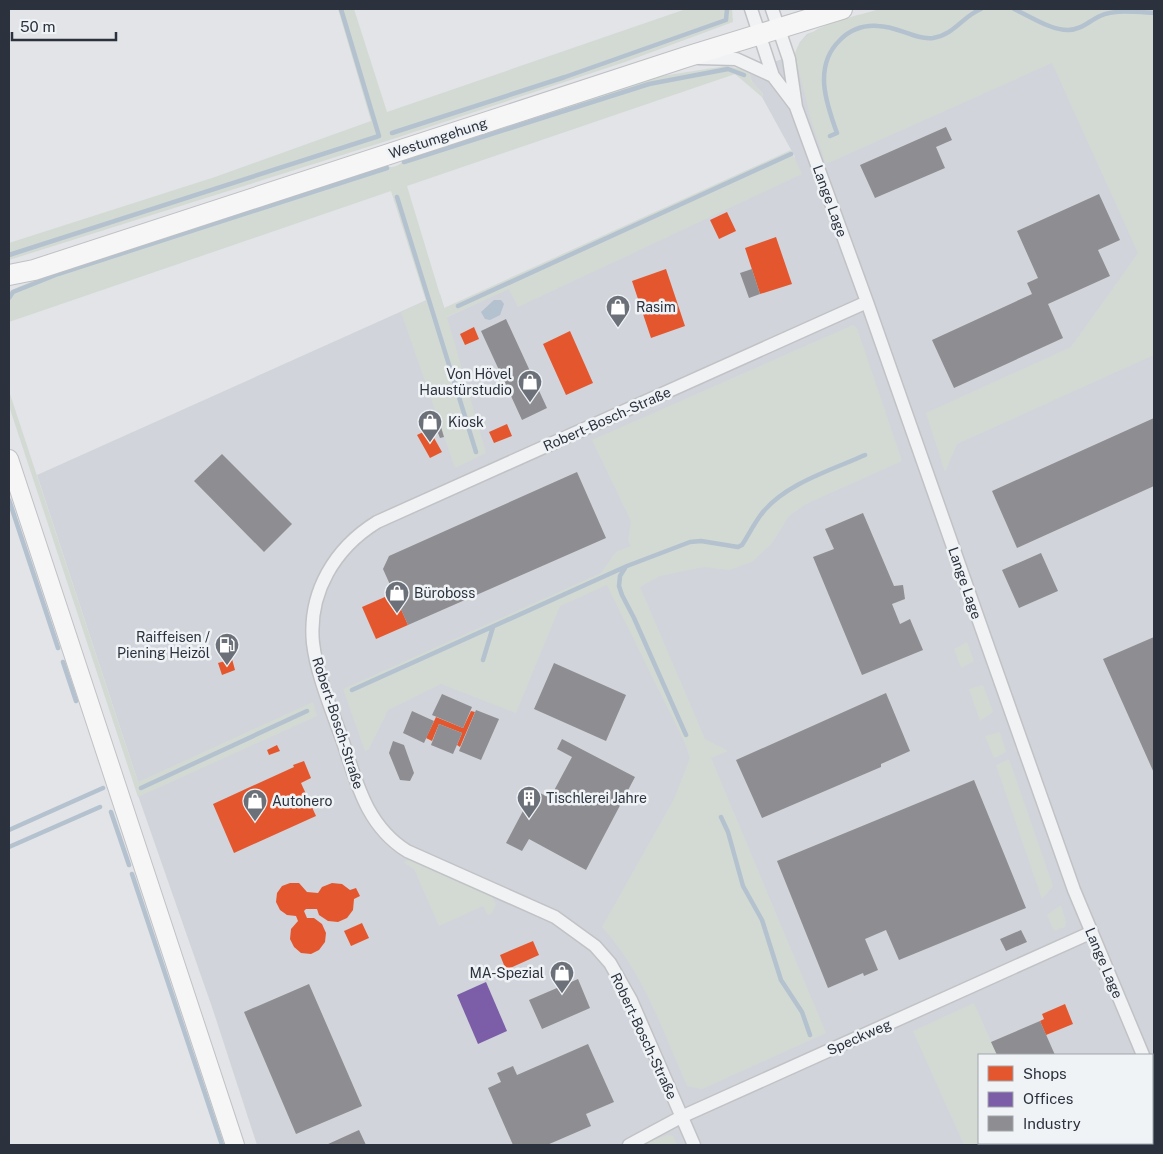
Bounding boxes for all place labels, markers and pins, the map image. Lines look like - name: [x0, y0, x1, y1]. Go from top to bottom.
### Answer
- shop icon: Rasim: [605, 294, 631, 328]
- place label: Rasim: [636, 299, 676, 315]
- place label: Von Hövel Haustürstudio: [419, 366, 512, 398]
- shop icon: Von Hövel Haustürstudio: [517, 369, 543, 403]
- shop icon: Kiosk: [417, 409, 443, 443]
- place label: Kiosk: [448, 414, 484, 430]
- shop icon: Büroboss: [384, 580, 410, 614]
- place label: Büroboss: [414, 585, 475, 601]
- place label: Raiffeisen / Piening Heizöl: [117, 629, 210, 661]
- fuel station icon: Raiffeisen / Piening Heizöl: [214, 632, 240, 666]
- building icon: Tischlerei Jahre: [516, 785, 542, 819]
- shop icon: Autohero: [242, 788, 268, 822]
- place label: Tischlerei Jahre: [546, 790, 647, 806]
- place label: Autohero: [272, 793, 332, 809]
- shop icon: MA-Spezial: [549, 960, 575, 994]
- place label: MA-Spezial: [469, 965, 544, 981]

